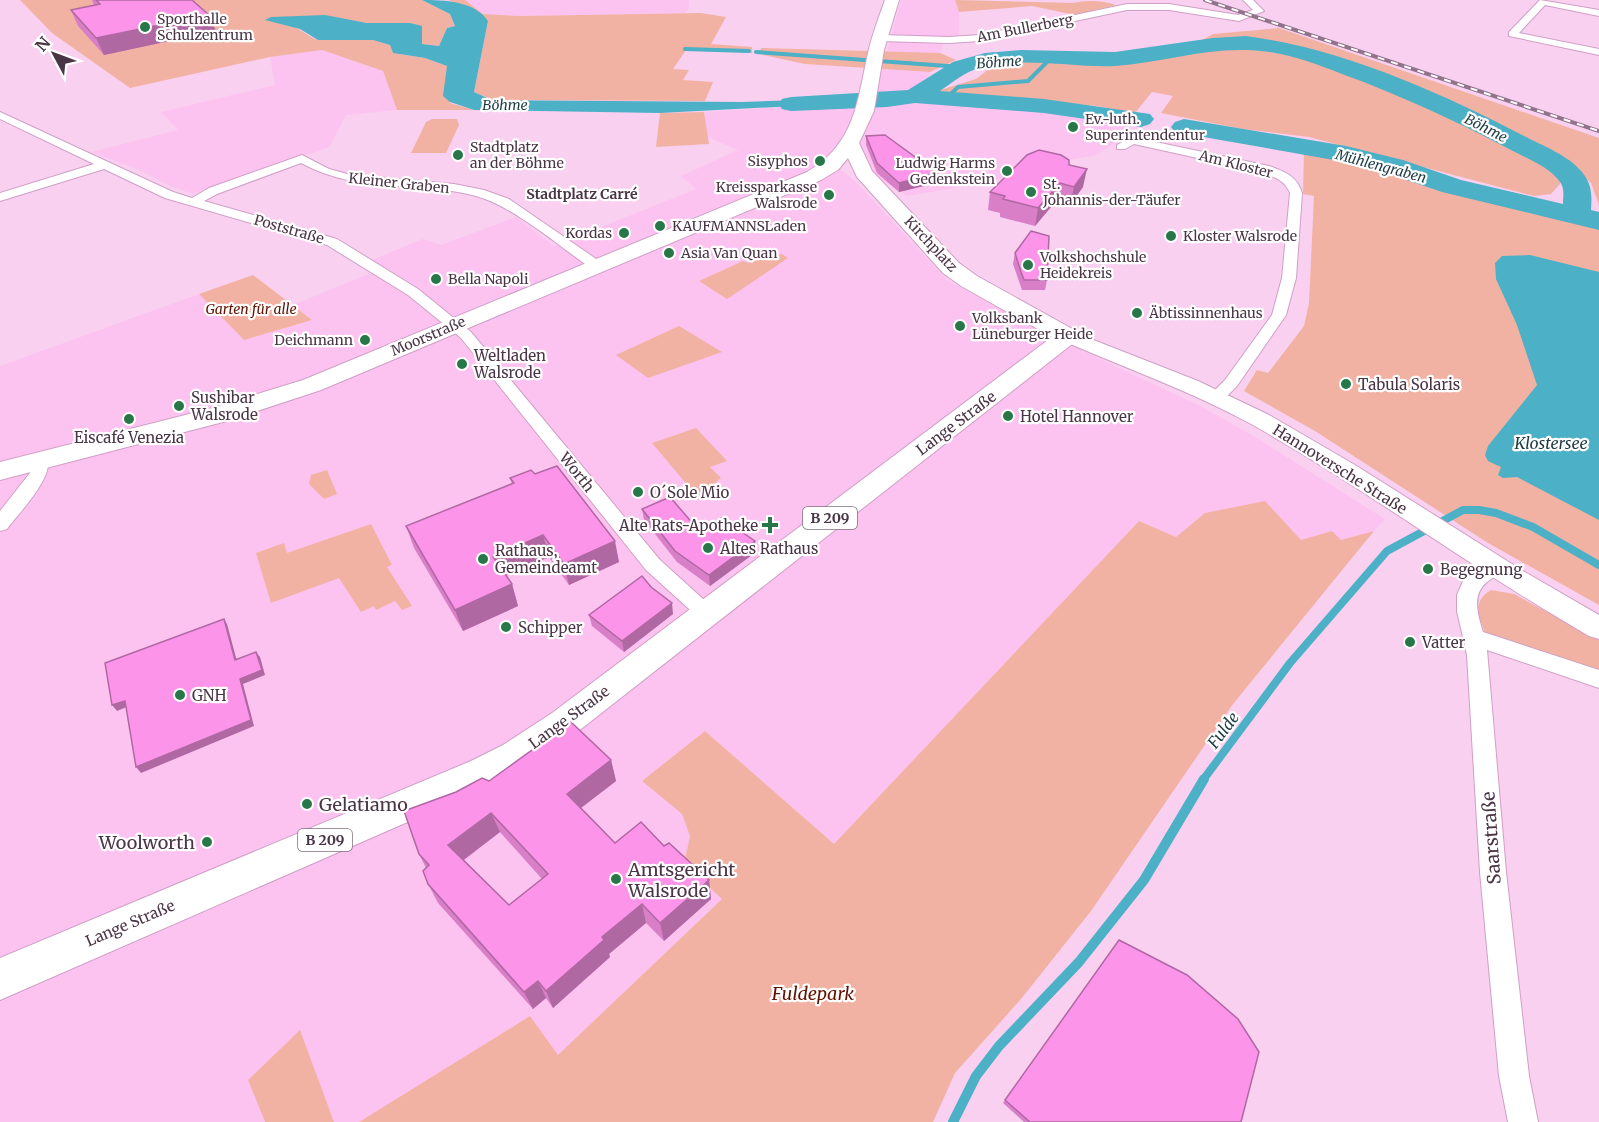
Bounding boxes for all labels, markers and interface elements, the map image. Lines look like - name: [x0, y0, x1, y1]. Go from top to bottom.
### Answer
- place label: Sporthalle Schulzentrum: [157, 10, 253, 44]
- street label: Am Bullerberg: [974, 10, 1075, 46]
- marker: Sporthalle Schulzentrum: [138, 20, 152, 34]
- north arrow: [24, 24, 84, 84]
- text: N: [31, 33, 55, 55]
- water label: Böhme: [976, 51, 1022, 73]
- water label: Böhme: [482, 96, 528, 114]
- place label: Ev.-luth. Superintendentur: [1085, 110, 1205, 144]
- water label: Böhme: [1462, 110, 1510, 146]
- marker: Ev.-luth. Superintendentur: [1066, 120, 1080, 134]
- place label: Stadtplatz an der Böhme: [470, 138, 564, 172]
- water label: Mühlengraben: [1333, 145, 1428, 187]
- street label: Am Kloster: [1196, 146, 1275, 182]
- marker: Stadtplatz an der Böhme: [451, 148, 465, 162]
- place label: Sisyphos: [748, 152, 808, 170]
- marker: Sisyphos: [813, 154, 827, 168]
- place label: Ludwig Harms Gedenkstein: [896, 154, 995, 188]
- marker: Ludwig Harms Gedenkstein: [1000, 164, 1014, 178]
- street label: Kleiner Graben: [348, 169, 450, 197]
- place label: St. Johannis-der-Täufer: [1042, 175, 1180, 209]
- place label: Kreissparkasse Walsrode: [716, 178, 817, 212]
- district label: Stadtplatz Carré: [526, 185, 638, 203]
- marker: St. Johannis-der-Täufer: [1024, 185, 1038, 199]
- marker: Kreissparkasse Walsrode: [822, 188, 836, 202]
- street label: Poststraße: [252, 210, 326, 248]
- street label: Kirchplatz: [901, 212, 962, 276]
- place label: KAUFMANNSLaden: [672, 217, 806, 235]
- marker: KAUFMANNSLaden: [653, 219, 667, 233]
- place label: Kordas: [565, 224, 612, 242]
- marker: Kordas: [617, 226, 631, 240]
- place label: Kloster Walsrode: [1183, 227, 1297, 245]
- marker: Kloster Walsrode: [1164, 229, 1178, 243]
- place label: Asia Van Quan: [680, 244, 778, 262]
- marker: Asia Van Quan: [662, 246, 676, 260]
- place label: Volkshochshule Heidekreis: [1039, 248, 1146, 282]
- marker: Volkshochshule Heidekreis: [1021, 258, 1035, 272]
- place label: Bella Napoli: [448, 270, 529, 288]
- marker: Bella Napoli: [429, 272, 443, 286]
- park label: Garten für alle: [205, 300, 297, 318]
- place label: Äbtissinnenhaus: [1148, 304, 1263, 322]
- marker: Äbtissinnenhaus: [1130, 306, 1144, 320]
- place label: Volksbank Lüneburger Heide: [971, 309, 1093, 343]
- street label: Moorstraße: [388, 312, 468, 360]
- marker: Volksbank Lüneburger Heide: [953, 319, 967, 333]
- place label: Deichmann: [274, 331, 353, 349]
- marker: Deichmann: [358, 333, 372, 347]
- place label: Weltladen Walsrode: [473, 346, 546, 382]
- marker: Weltladen Walsrode: [455, 357, 469, 371]
- place label: Tabula Solaris: [1358, 375, 1460, 394]
- marker: Tabula Solaris: [1339, 377, 1353, 391]
- street label: Lange Straße: [912, 387, 1000, 459]
- place label: Sushibar Walsrode: [190, 388, 258, 424]
- marker: Sushibar Walsrode: [172, 399, 186, 413]
- place label: Hotel Hannover: [1020, 407, 1134, 426]
- marker: Hotel Hannover: [1001, 409, 1015, 423]
- marker: Eiscafé Venezia: [122, 412, 136, 426]
- street label: Hannoversche Straße: [1269, 420, 1411, 518]
- place label: Eiscafé Venezia: [74, 428, 184, 447]
- water label: Klostersee: [1513, 433, 1588, 453]
- street label: Worth: [555, 448, 599, 496]
- place label: O´Sole Mio: [650, 483, 729, 502]
- marker: O´Sole Mio: [631, 485, 645, 499]
- road number: B 209: [803, 507, 857, 529]
- place label: Alte Rats-Apotheke: [618, 516, 758, 535]
- marker: Alte Rats-Apotheke: [763, 518, 777, 532]
- place label: Altes Rathaus: [719, 539, 818, 558]
- place label: Rathaus, Gemeindeamt: [495, 541, 597, 577]
- marker: Altes Rathaus: [701, 541, 715, 555]
- marker: Rathaus, Gemeindeamt: [476, 552, 490, 566]
- place label: Begegnung: [1440, 560, 1522, 579]
- marker: Begegnung: [1421, 562, 1435, 576]
- place label: Schipper: [518, 618, 583, 637]
- marker: Schipper: [499, 620, 513, 634]
- place label: Vatter: [1421, 633, 1465, 652]
- marker: Vatter: [1403, 635, 1417, 649]
- street label: Lange Straße: [525, 681, 613, 753]
- place label: GNH: [192, 686, 227, 705]
- marker: GNH: [173, 688, 187, 702]
- water label: Fulde: [1202, 708, 1243, 753]
- street label: Saarstraße: [1476, 791, 1506, 885]
- place label: Gelatiamo: [319, 793, 408, 816]
- marker: Gelatiamo: [300, 797, 314, 811]
- road number: B 209: [298, 829, 352, 851]
- place label: Woolworth: [98, 831, 195, 854]
- marker: Woolworth: [200, 835, 214, 849]
- place label: Amtsgericht Walsrode: [627, 858, 735, 902]
- marker: Amtsgericht Walsrode: [609, 872, 623, 886]
- street label: Lange Straße: [83, 896, 178, 950]
- park label: Fuldepark: [771, 982, 854, 1005]

